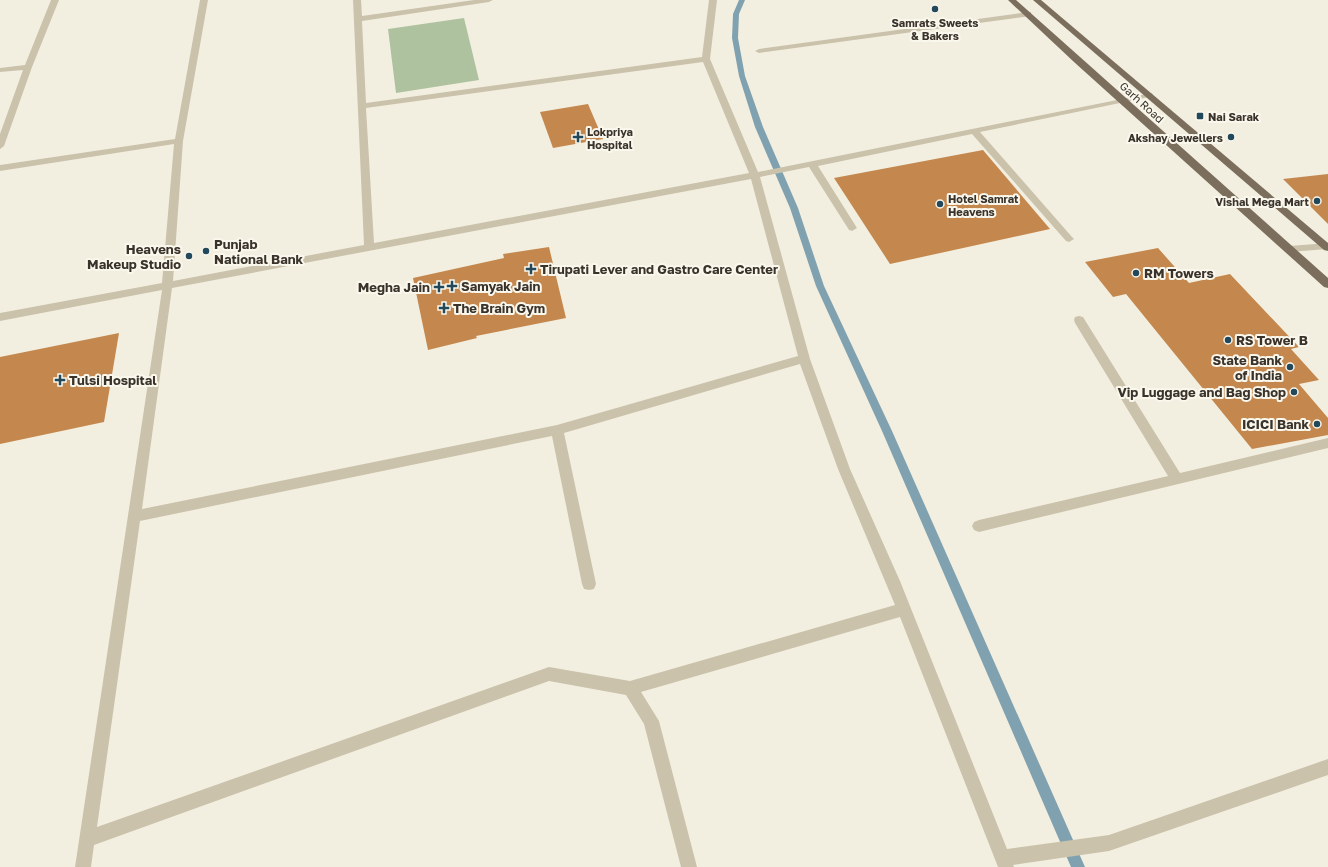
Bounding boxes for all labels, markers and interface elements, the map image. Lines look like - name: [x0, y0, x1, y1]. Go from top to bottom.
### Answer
- marker: Samrats Sweets & Bakers: [930, 4, 940, 14]
- place label: Samrats Sweets & Bakers: [891, 16, 979, 42]
- street label: Garh Road: [1117, 79, 1167, 125]
- place label: Nai Sarak: [1208, 110, 1260, 123]
- marker: Nai Sarak: [1195, 111, 1205, 121]
- place label: Lokpriya Hospital: [587, 125, 633, 151]
- marker: Lokpriya Hospital: [572, 131, 584, 143]
- place label: Akshay Jewellers: [1128, 131, 1223, 144]
- marker: Akshay Jewellers: [1226, 132, 1236, 142]
- place label: Hotel Samrat Heavens: [948, 192, 1019, 218]
- place label: Vishal Mega Mart: [1215, 195, 1310, 208]
- marker: Vishal Mega Mart: [1312, 196, 1322, 206]
- marker: Hotel Samrat Heavens: [935, 199, 945, 209]
- place label: Punjab National Bank: [214, 236, 304, 267]
- place label: Heavens Makeup Studio: [87, 241, 181, 272]
- marker: Punjab National Bank: [201, 246, 211, 256]
- marker: Heavens Makeup Studio: [184, 251, 194, 261]
- place label: Tirupati Lever and Gastro Care Center: [540, 261, 778, 277]
- marker: Tirupati Lever and Gastro Care Center: [525, 263, 537, 275]
- place label: RM Towers: [1144, 265, 1214, 281]
- marker: RM Towers: [1131, 268, 1141, 278]
- place label: Samyak Jain: [461, 278, 541, 294]
- place label: Megha Jain: [358, 279, 430, 295]
- marker: Samyak Jain: [446, 280, 458, 292]
- marker: Megha Jain: [433, 281, 445, 293]
- place label: The Brain Gym: [453, 300, 545, 316]
- marker: The Brain Gym: [438, 302, 450, 314]
- place label: RS Tower B: [1236, 332, 1308, 348]
- marker: RS Tower B: [1223, 335, 1233, 345]
- place label: State Bank of India: [1212, 352, 1282, 383]
- marker: State Bank of India: [1285, 362, 1295, 372]
- place label: Tulsi Hospital: [69, 372, 157, 388]
- marker: Tulsi Hospital: [54, 374, 66, 386]
- place label: Vip Luggage and Bag Shop: [1118, 384, 1286, 400]
- marker: Vip Luggage and Bag Shop: [1289, 387, 1299, 397]
- place label: ICICI Bank: [1242, 416, 1309, 432]
- marker: ICICI Bank: [1312, 419, 1322, 429]

